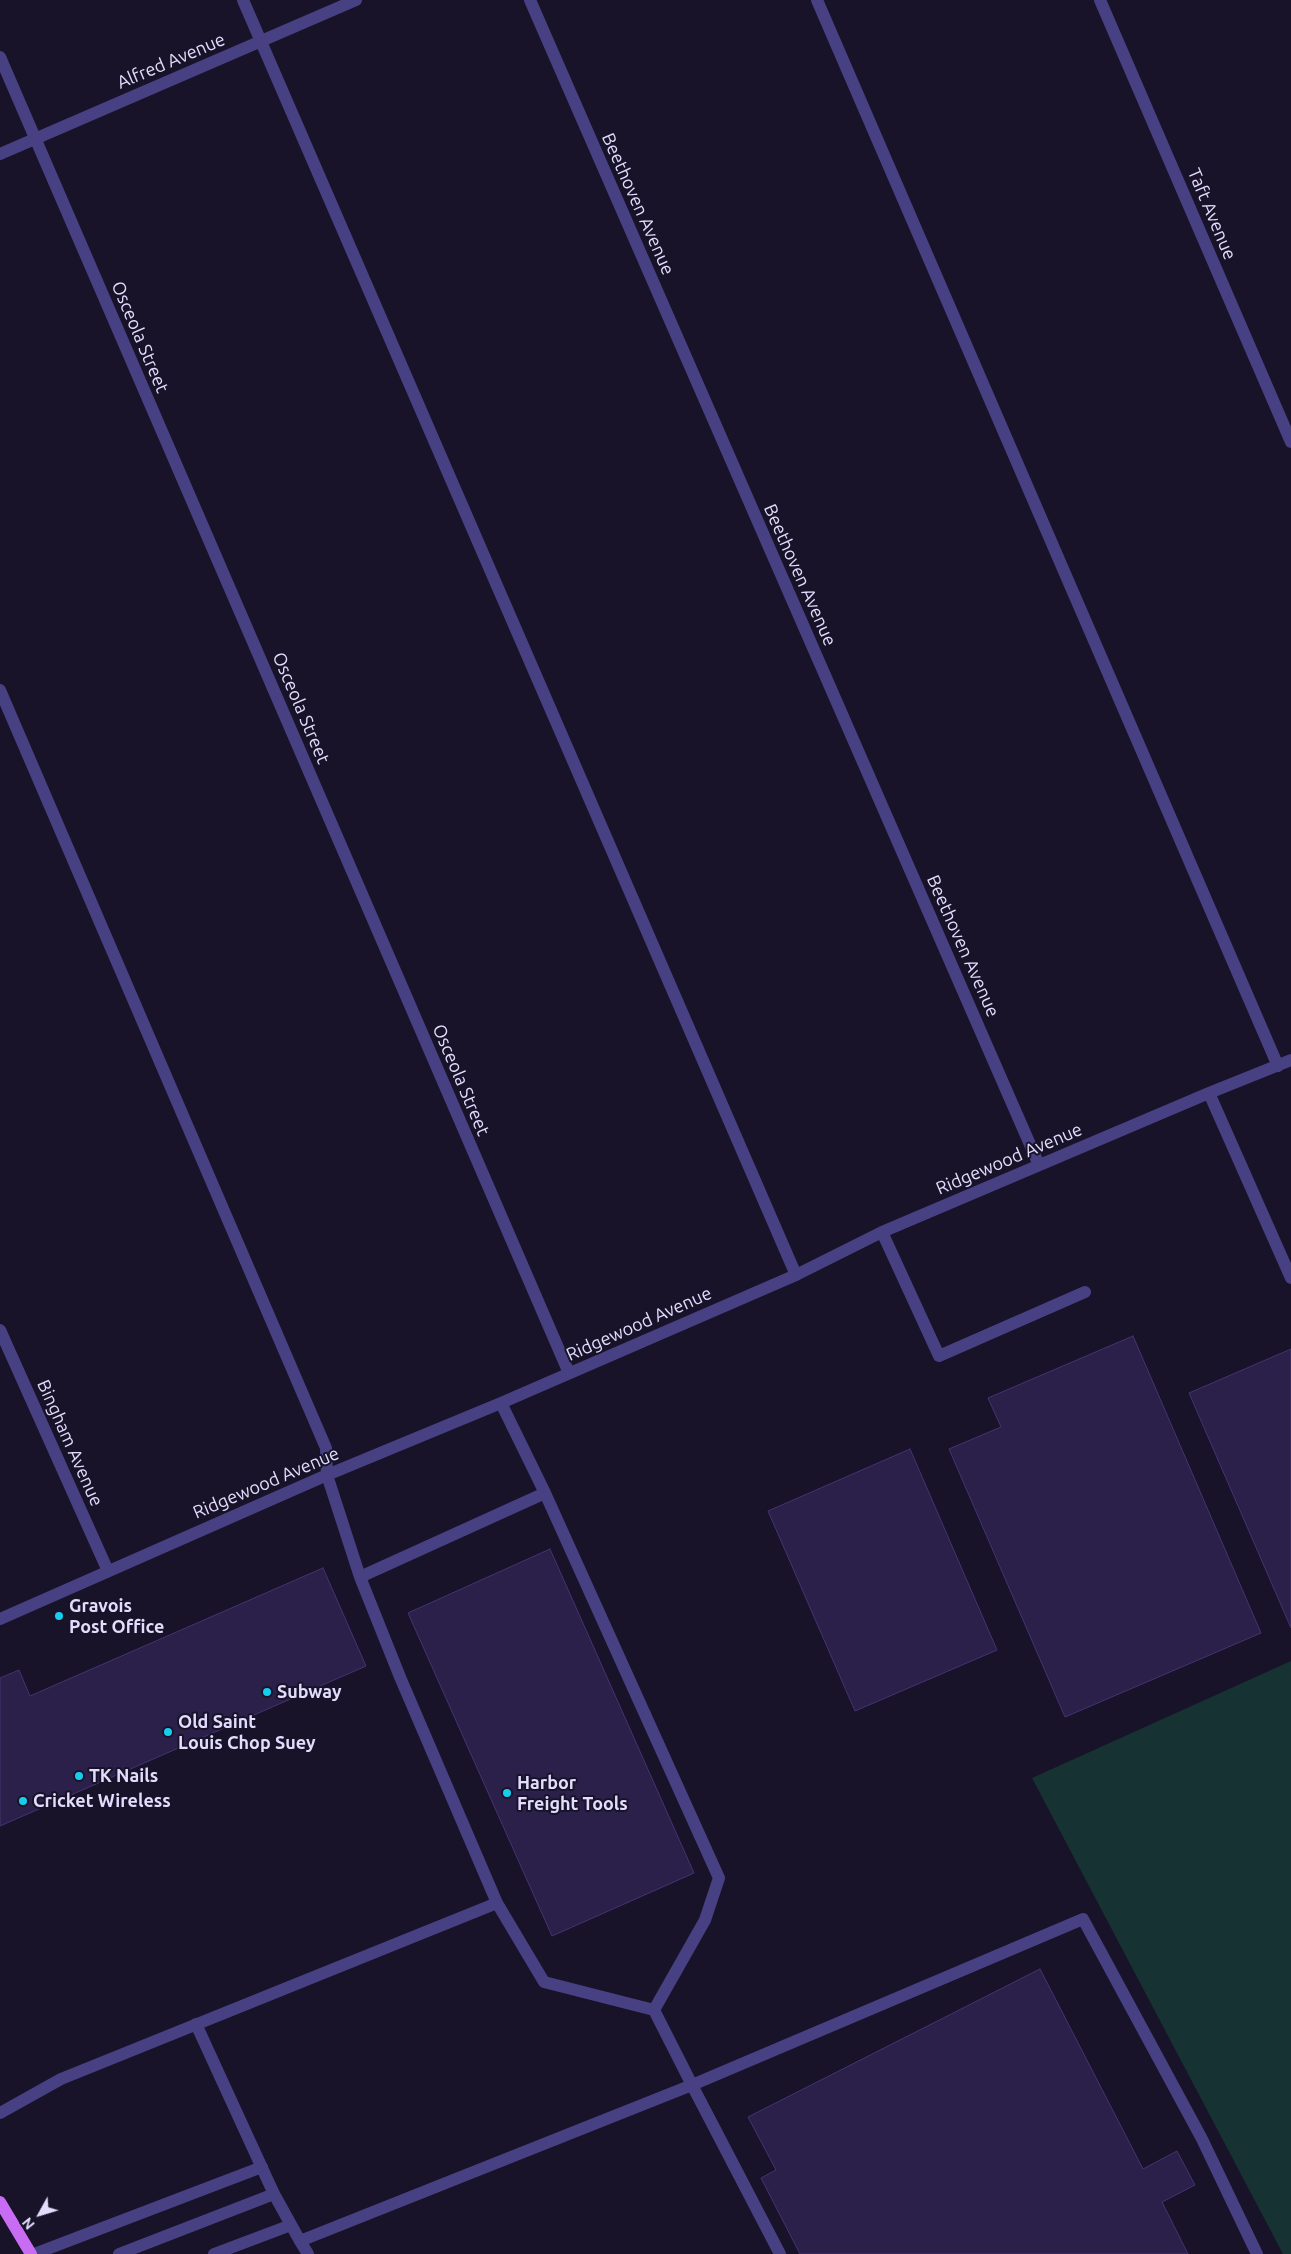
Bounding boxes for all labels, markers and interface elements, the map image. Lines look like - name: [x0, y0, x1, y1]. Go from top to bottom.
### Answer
- street label: Alfred Avenue: [114, 29, 228, 93]
- street label: Beethoven Avenue: [597, 130, 679, 278]
- street label: Taft Avenue: [1183, 165, 1241, 263]
- street label: Osceola Street: [107, 278, 173, 396]
- street label: Beethoven Avenue: [759, 501, 841, 649]
- street label: Osceola Street: [268, 649, 334, 767]
- street label: Beethoven Avenue: [922, 872, 1004, 1020]
- street label: Osceola Street: [428, 1021, 494, 1139]
- street label: Ridgewood Avenue: [933, 1118, 1085, 1200]
- street label: Ridgewood Avenue: [563, 1282, 715, 1366]
- street label: Bingham Avenue: [32, 1376, 108, 1510]
- street label: Ridgewood Avenue: [190, 1442, 342, 1524]
- place label: Gravois Post Office: [69, 1595, 164, 1638]
- marker: Gravois Post Office: [53, 1610, 65, 1622]
- place label: Subway: [277, 1681, 341, 1703]
- marker: Subway: [261, 1686, 273, 1698]
- place label: Old Saint Louis Chop Suey: [178, 1711, 316, 1754]
- marker: Old Saint Louis Chop Suey: [162, 1726, 174, 1738]
- place label: TK Nails: [89, 1765, 158, 1787]
- marker: TK Nails: [73, 1770, 85, 1782]
- place label: Harbor Freight Tools: [517, 1772, 628, 1815]
- marker: Harbor Freight Tools: [501, 1787, 513, 1799]
- place label: Cricket Wireless: [33, 1790, 171, 1812]
- marker: Cricket Wireless: [17, 1795, 29, 1807]
- north arrow: [15, 2189, 65, 2239]
- text: N: [19, 2214, 38, 2233]

